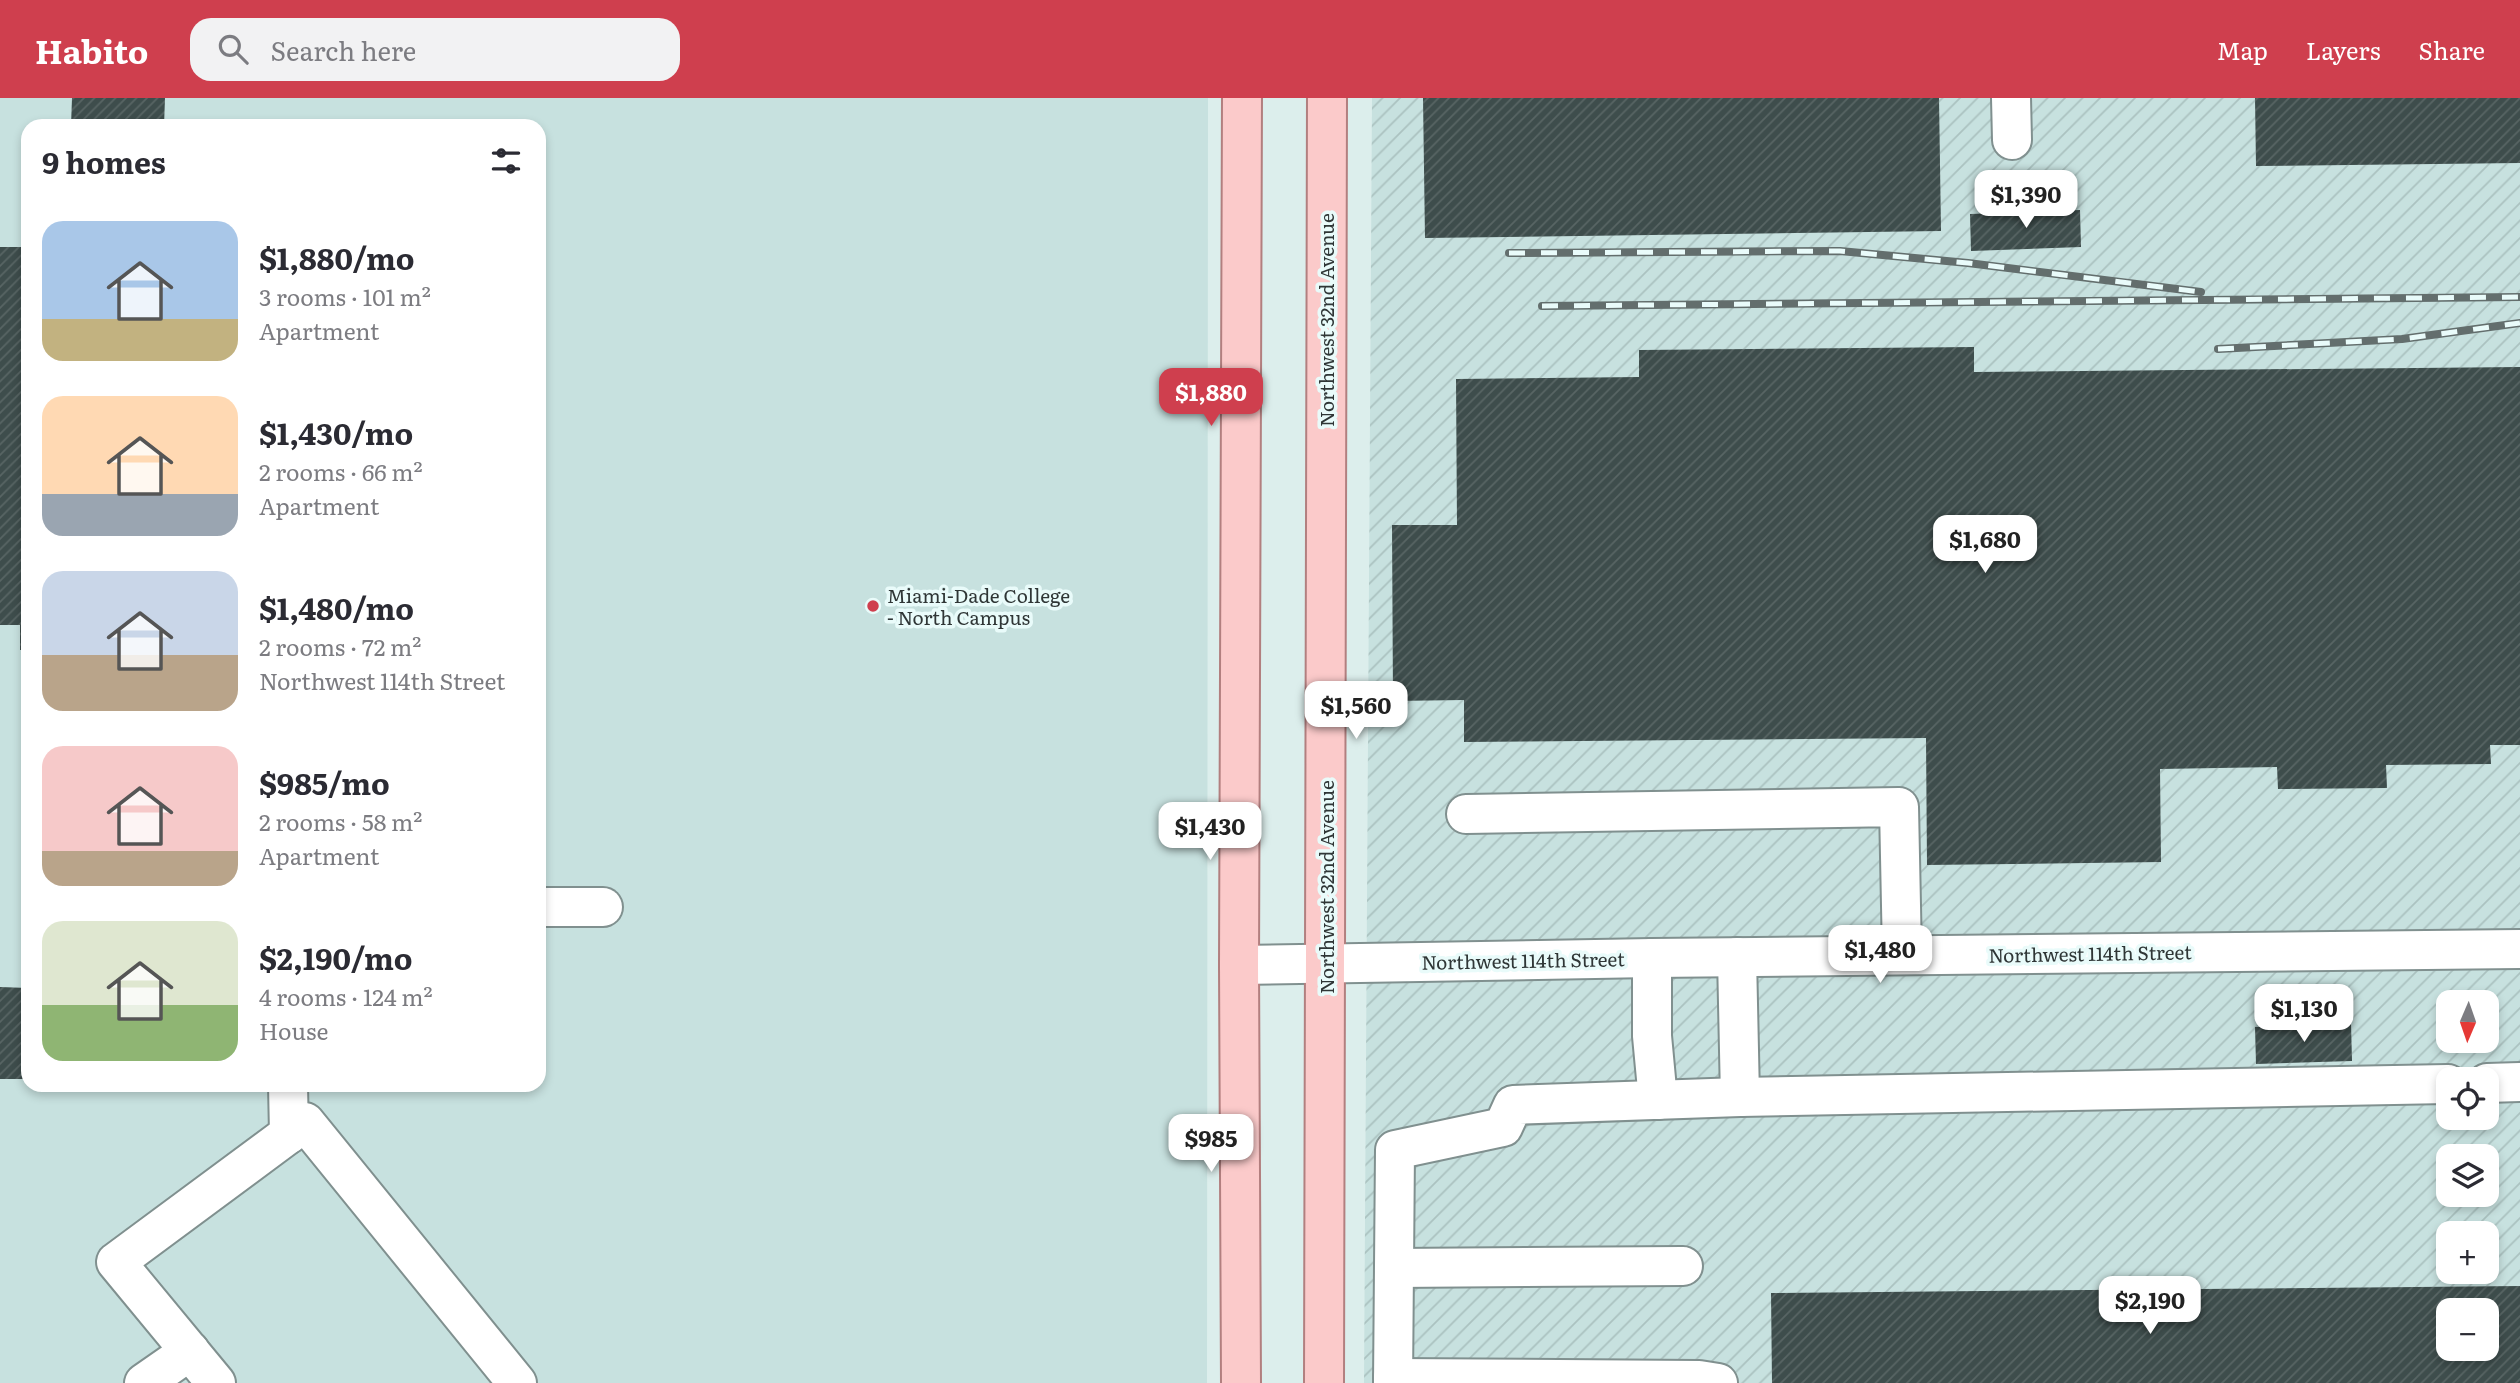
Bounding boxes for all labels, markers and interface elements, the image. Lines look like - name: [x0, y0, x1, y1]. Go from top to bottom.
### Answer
- search box: [190, 18, 680, 81]
- text: Habito: [35, 25, 148, 74]
- icon: search: [214, 30, 252, 68]
- text: Search here: [270, 30, 416, 69]
- text: Map: [2217, 32, 2268, 67]
- text: Layers: [2306, 32, 2380, 67]
- text: Share: [2418, 32, 2485, 67]
- text: 9 homes: [42, 139, 166, 183]
- icon: filters: [487, 142, 525, 180]
- pin: $1,390: [1969, 170, 2083, 230]
- text: $1,390: [1991, 176, 2061, 210]
- street label: Northwest 32nd Avenue: [1312, 213, 1340, 427]
- text: $1,880/mo: [259, 235, 415, 279]
- icon: home: [98, 249, 182, 333]
- text: 3 rooms · 101 m²: [259, 279, 431, 313]
- text: Apartment: [259, 313, 379, 347]
- pin: $1,880: [1154, 368, 1268, 428]
- text: $1,880: [1175, 374, 1247, 408]
- text: $1,430/mo: [259, 410, 413, 454]
- icon: home: [98, 424, 182, 508]
- text: 2 rooms · 66 m²: [259, 454, 423, 488]
- text: Apartment: [259, 488, 379, 522]
- pin: $1,680: [1928, 516, 2042, 575]
- text: $1,680: [1949, 521, 2021, 555]
- place label: Miami-Dade College - North Campus: [887, 581, 1070, 631]
- text: $1,480/mo: [259, 585, 414, 629]
- marker: Miami-Dade College - North Campus: [865, 598, 881, 614]
- icon: home: [98, 599, 182, 683]
- text: 2 rooms · 72 m²: [259, 629, 421, 663]
- text: Northwest 114th Street: [259, 663, 505, 697]
- pin: $1,560: [1299, 682, 1413, 741]
- text: $1,560: [1321, 687, 1391, 721]
- text: $985/mo: [259, 760, 390, 804]
- icon: home: [98, 774, 182, 858]
- street label: Northwest 32nd Avenue: [1312, 780, 1340, 994]
- pin: $1,430: [1153, 802, 1267, 862]
- text: 2 rooms · 58 m²: [259, 804, 422, 838]
- text: $1,430: [1175, 808, 1245, 842]
- text: Apartment: [259, 838, 379, 872]
- pin: $1,480: [1823, 926, 1937, 985]
- text: $1,480: [1844, 931, 1916, 965]
- text: $2,190/mo: [259, 935, 413, 979]
- street label: Northwest 114th Street: [1988, 937, 2192, 969]
- street label: Northwest 114th Street: [1421, 944, 1625, 976]
- icon: home: [98, 949, 182, 1033]
- text: 4 rooms · 124 m²: [259, 979, 433, 1013]
- pin: $1,130: [2247, 984, 2361, 1044]
- text: $1,130: [2270, 990, 2338, 1024]
- north arrow: [2436, 990, 2499, 1054]
- map controls: [2436, 990, 2499, 1361]
- text: House: [259, 1013, 328, 1047]
- button: locate: [2436, 1067, 2499, 1130]
- pin: $985: [1170, 1114, 1252, 1174]
- text: $985: [1185, 1120, 1238, 1154]
- button: layers: [2436, 1144, 2499, 1207]
- button: +: [2436, 1221, 2499, 1284]
- pin: $2,190: [2093, 1276, 2207, 1336]
- text: $2,190: [2115, 1282, 2185, 1316]
- button: −: [2436, 1298, 2499, 1361]

